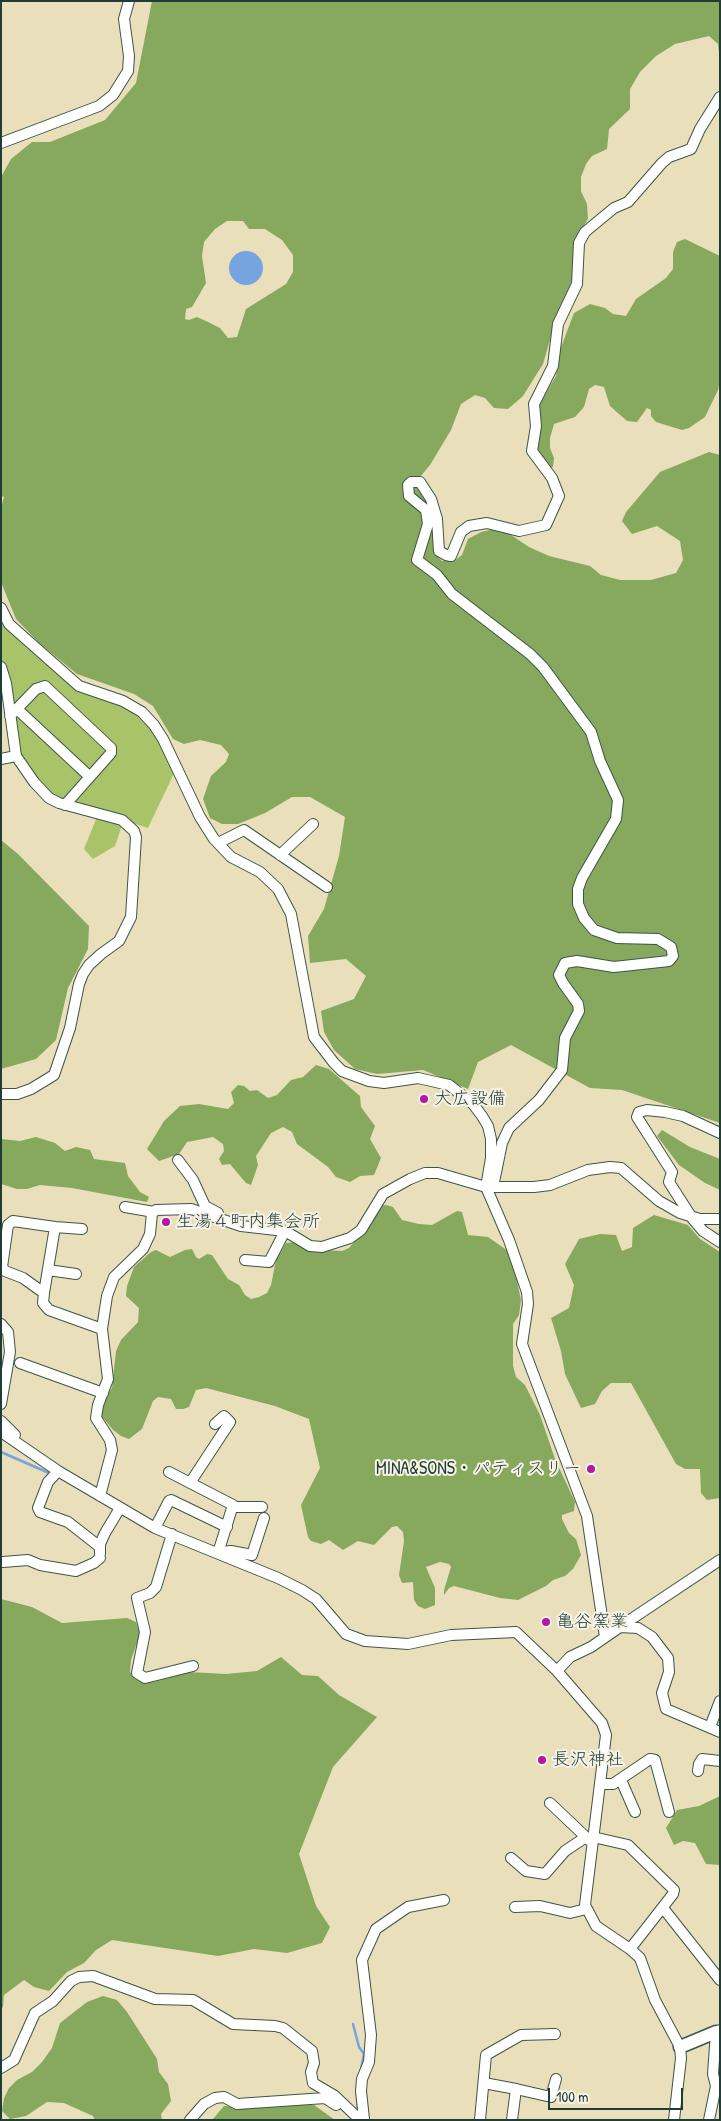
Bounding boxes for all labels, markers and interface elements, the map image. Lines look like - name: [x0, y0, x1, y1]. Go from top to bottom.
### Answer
- place label: 大広設備: [434, 1088, 506, 1110]
- marker: 大広設備: [418, 1093, 430, 1105]
- place label: 生湯４町内集会所: [176, 1211, 320, 1233]
- marker: 生湯４町内集会所: [160, 1216, 172, 1228]
- place label: MINA&SONS・パティスリー: [376, 1458, 581, 1480]
- marker: MINA&SONS・パティスリー: [585, 1463, 597, 1475]
- place label: 亀谷窯業: [556, 1611, 628, 1633]
- marker: 亀谷窯業: [540, 1616, 552, 1628]
- place label: 長沢神社: [552, 1749, 624, 1771]
- marker: 長沢神社: [536, 1754, 548, 1766]
- scale bar: [551, 2078, 686, 2110]
- text: 100 m: [556, 2086, 589, 2107]

